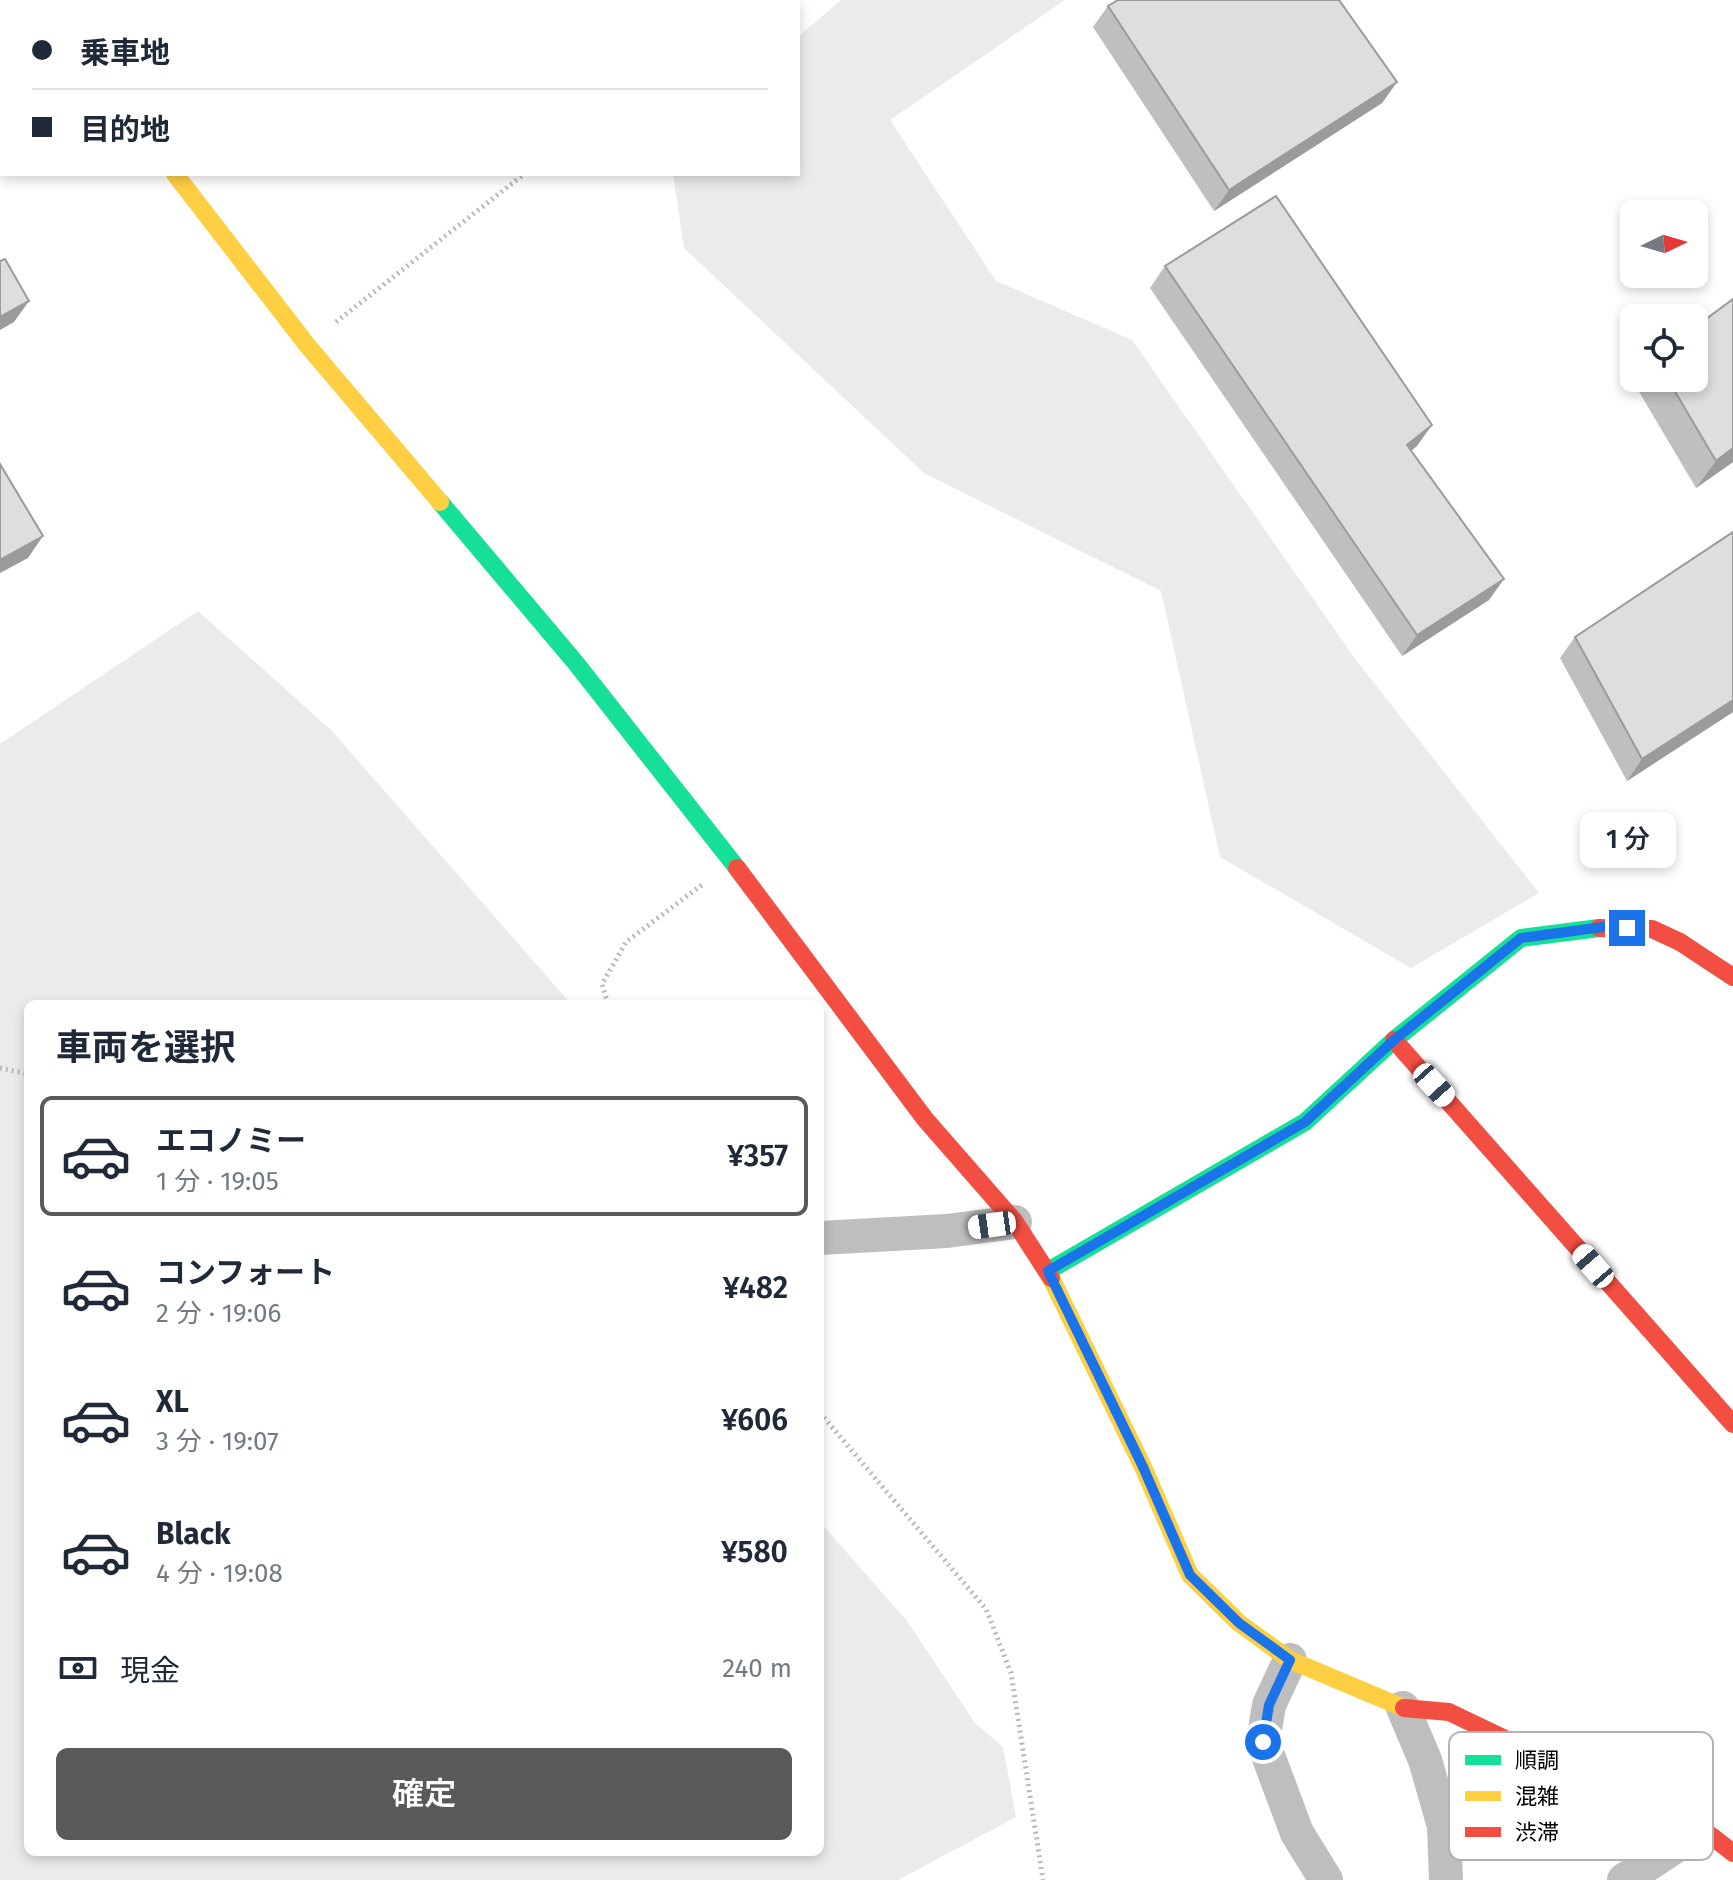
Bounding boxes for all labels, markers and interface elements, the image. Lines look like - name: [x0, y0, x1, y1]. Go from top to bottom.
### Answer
- text: 乗車地: [80, 35, 170, 71]
- text: 目的地: [80, 112, 170, 148]
- north arrow: [1620, 200, 1708, 288]
- map controls: [1620, 200, 1708, 392]
- button: locate: [1620, 304, 1708, 392]
- callout: 1 分: [1579, 812, 1675, 868]
- text: 1 分: [1606, 824, 1650, 855]
- route end: [1609, 910, 1645, 946]
- text: 車両を選択: [56, 1026, 236, 1070]
- car: [1409, 1059, 1459, 1111]
- icon: car: [60, 1120, 132, 1192]
- text: エコノミー: [156, 1123, 306, 1159]
- text: ¥357: [727, 1138, 788, 1174]
- text: 1 分 · 19:05: [156, 1166, 279, 1197]
- car: [967, 1210, 1017, 1240]
- car: [1568, 1240, 1618, 1292]
- icon: car: [60, 1252, 132, 1324]
- text: コンフォート: [156, 1255, 335, 1291]
- text: ¥482: [723, 1270, 788, 1306]
- text: 2 分 · 19:06: [156, 1298, 281, 1329]
- icon: car: [60, 1384, 132, 1456]
- text: XL: [156, 1384, 189, 1420]
- text: ¥606: [721, 1402, 788, 1438]
- text: 3 分 · 19:07: [156, 1426, 279, 1457]
- icon: car: [60, 1516, 132, 1588]
- text: Black: [156, 1516, 231, 1552]
- text: ¥580: [721, 1534, 788, 1570]
- text: 4 分 · 19:08: [156, 1558, 283, 1589]
- icon: cash: [56, 1646, 100, 1690]
- text: 現金: [120, 1653, 180, 1689]
- text: 240 m: [722, 1653, 792, 1684]
- route start: [1245, 1724, 1281, 1760]
- legend: [1449, 1732, 1713, 1860]
- text: 順調: [1515, 1747, 1559, 1774]
- button: 確定: [56, 1748, 792, 1840]
- text: 混雑: [1515, 1783, 1559, 1810]
- text: 渋滞: [1515, 1819, 1559, 1846]

